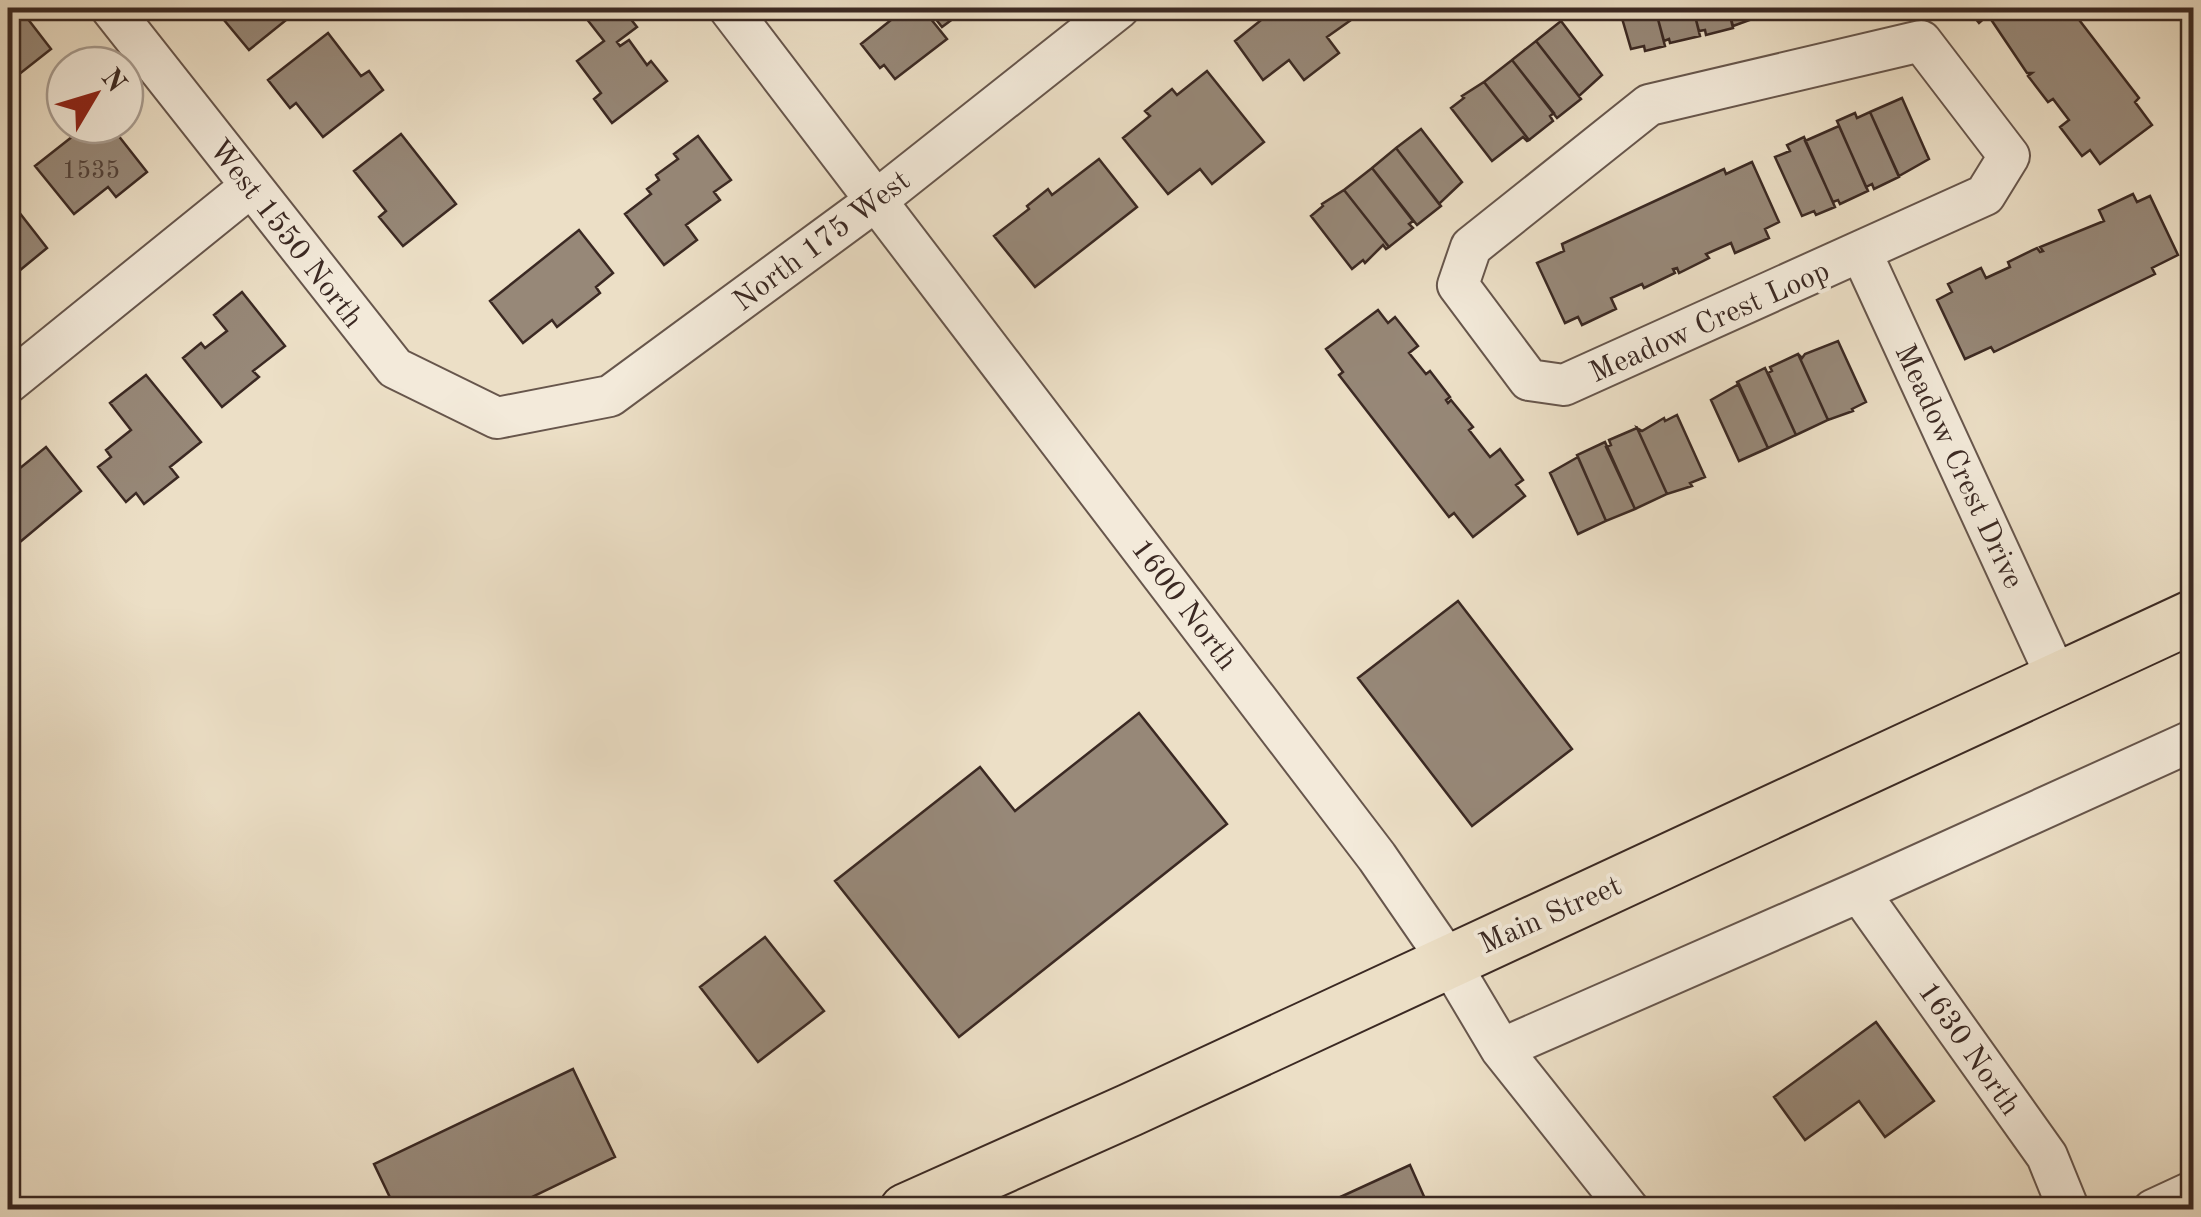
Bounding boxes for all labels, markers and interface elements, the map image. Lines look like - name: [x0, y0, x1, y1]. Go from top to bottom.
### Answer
- north arrow: [45, 45, 145, 145]
- text: N: [95, 64, 130, 99]
- street label: West 1550 North: [203, 134, 368, 334]
- house number: 1535: [62, 159, 120, 184]
- street label: North 175 West: [728, 166, 916, 318]
- street label: Meadow Crest Loop: [1585, 256, 1834, 389]
- street label: Meadow Crest Drive: [1888, 340, 2028, 594]
- street label: 1600 North: [1125, 534, 1242, 676]
- street label: Main Street: [1475, 871, 1626, 960]
- street label: 1630 North: [1912, 977, 2025, 1121]

